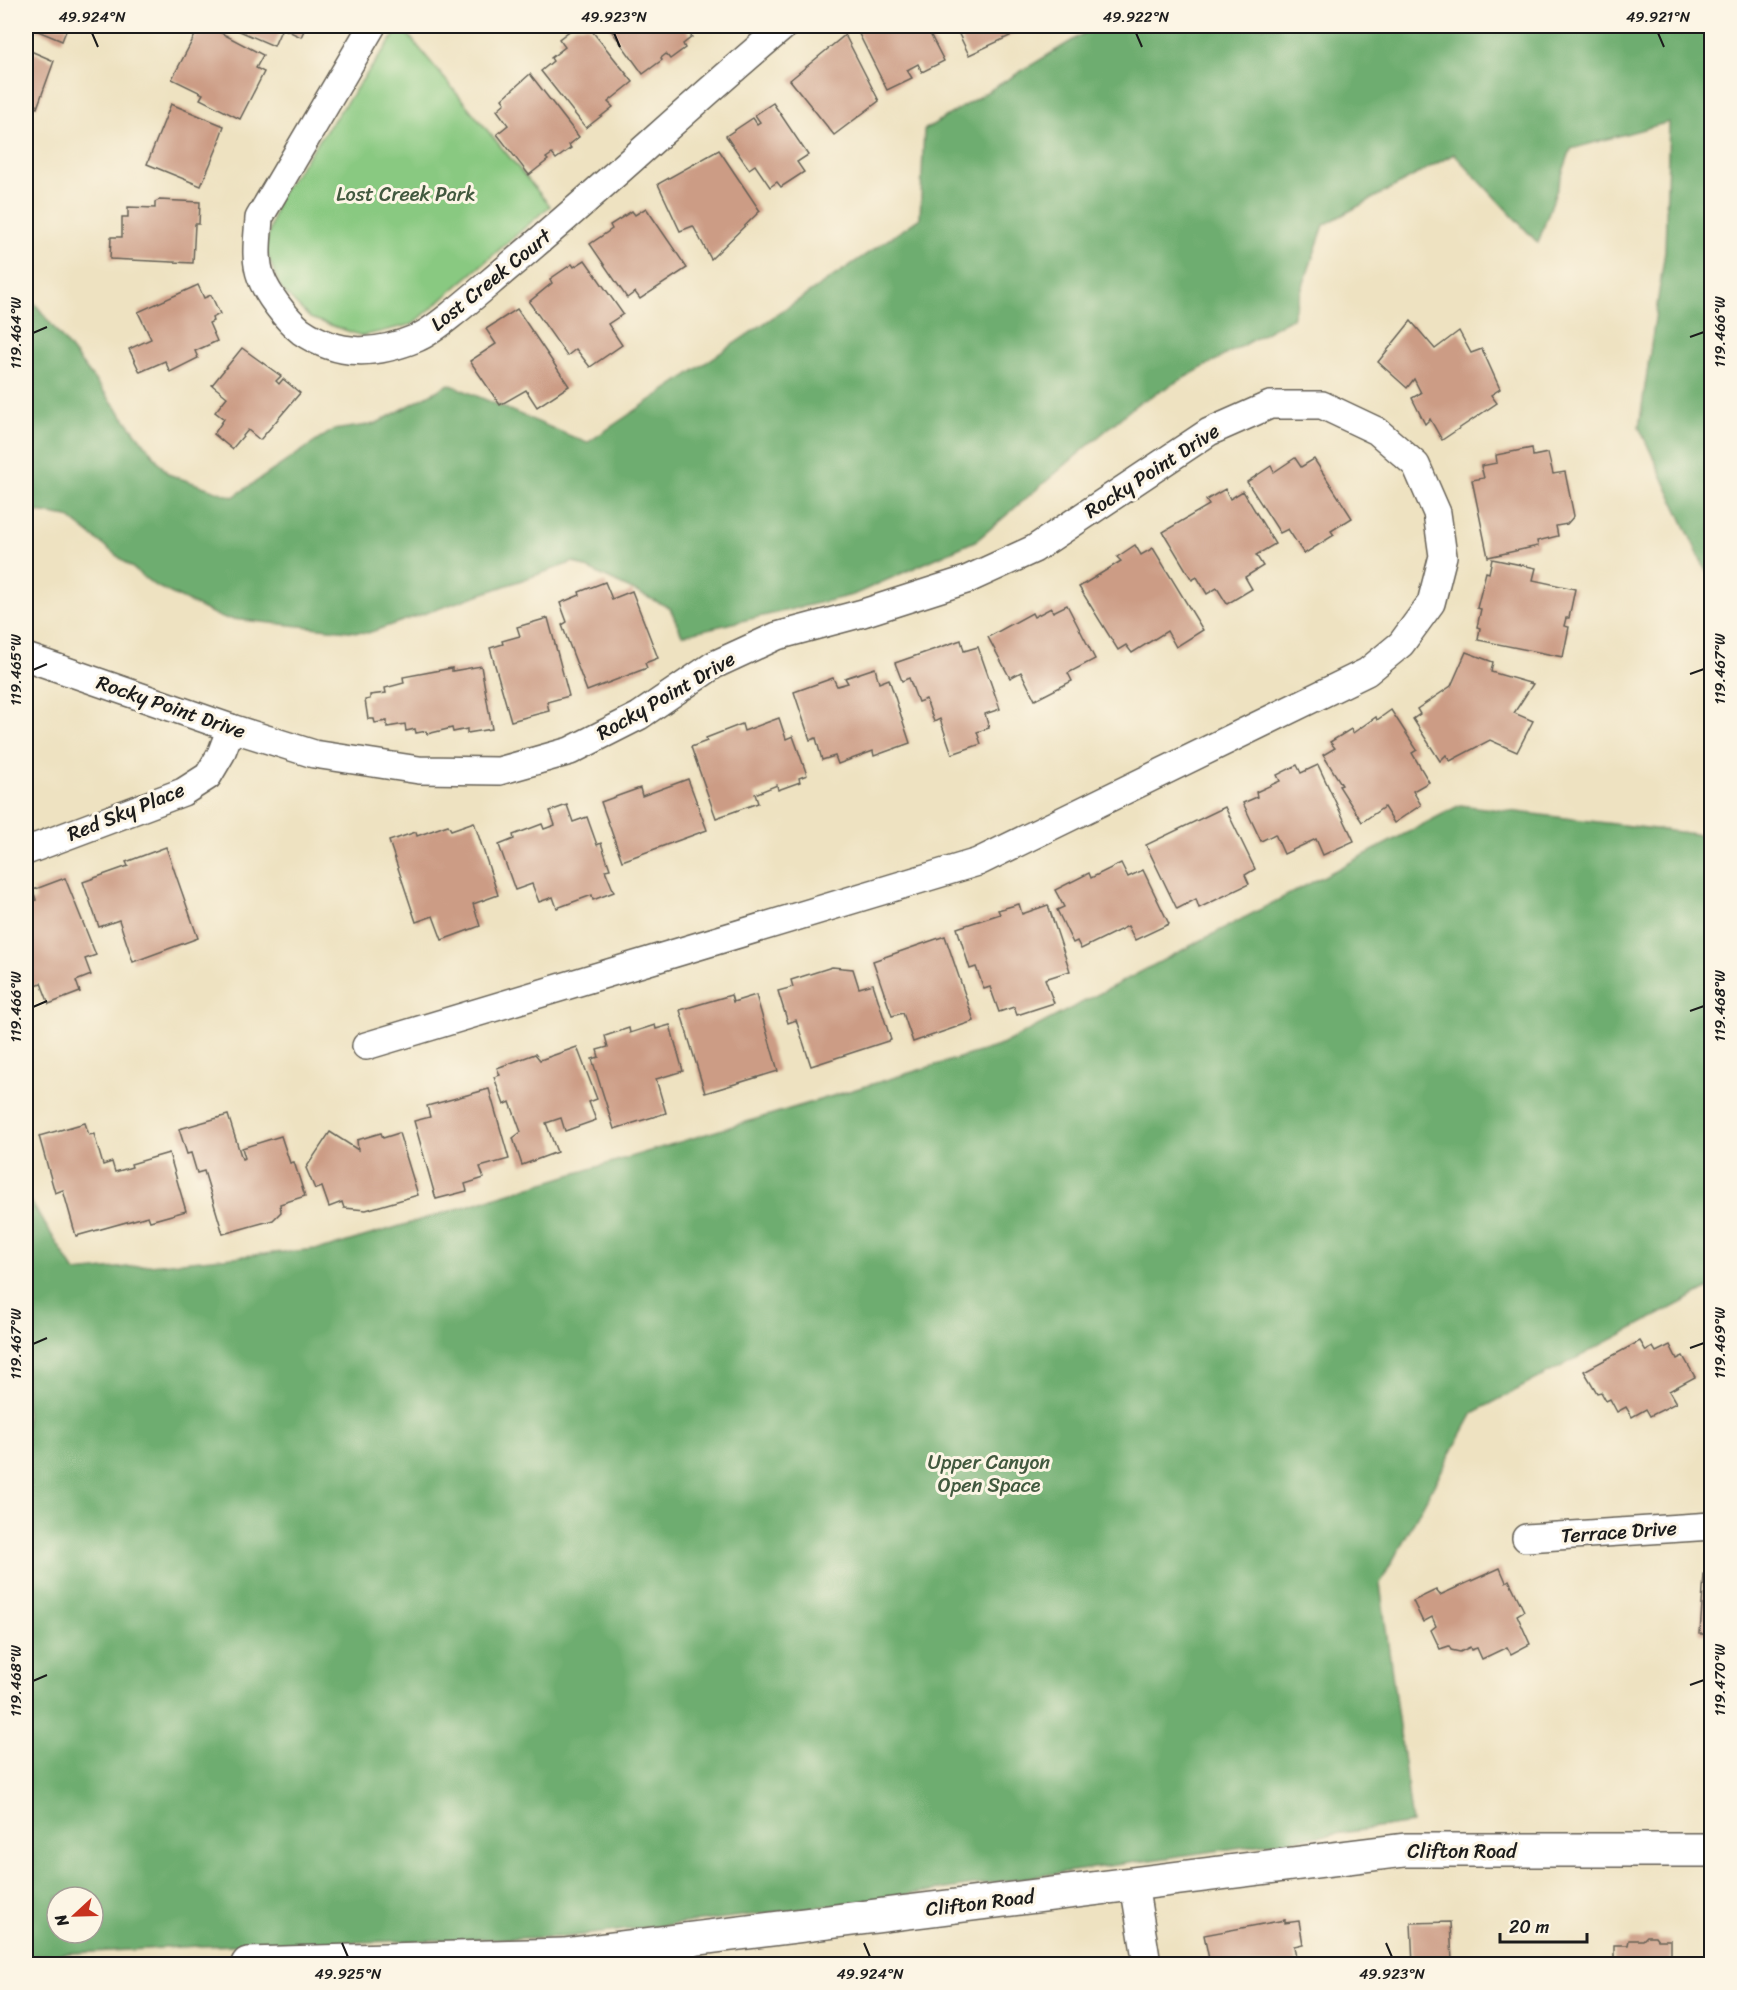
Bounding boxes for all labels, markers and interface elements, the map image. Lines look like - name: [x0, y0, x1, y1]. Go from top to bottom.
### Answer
- text: 49.924°N: [58, 4, 126, 30]
- text: 49.923°N: [581, 4, 648, 30]
- text: 49.922°N: [1103, 4, 1170, 30]
- text: 49.921°N: [1626, 4, 1691, 30]
- park label: Lost Creek Park: [336, 177, 476, 212]
- street label: Lost Creek Court: [422, 219, 560, 340]
- text: 119.466°W: [1707, 296, 1733, 368]
- text: 119.464°W: [3, 297, 29, 369]
- street label: Rocky Point Drive: [1077, 414, 1227, 528]
- text: 119.467°W: [1707, 633, 1733, 705]
- text: 119.465°W: [3, 634, 29, 706]
- street label: Rocky Point Drive: [590, 642, 742, 750]
- street label: Rocky Point Drive: [92, 665, 250, 749]
- street label: Red Sky Place: [62, 773, 190, 851]
- text: 119.468°W: [1707, 970, 1733, 1042]
- text: 119.466°W: [3, 971, 29, 1043]
- text: 119.469°W: [1707, 1307, 1733, 1379]
- text: 119.467°W: [3, 1308, 29, 1380]
- park label: Upper Canyon Open Space: [928, 1445, 1050, 1503]
- street label: Terrace Drive: [1560, 1510, 1678, 1554]
- text: 119.470°W: [1707, 1644, 1733, 1716]
- text: 119.468°W: [3, 1645, 29, 1717]
- street label: Clifton Road: [1407, 1834, 1518, 1869]
- street label: Clifton Road: [924, 1879, 1038, 1927]
- north arrow: [45, 1885, 105, 1945]
- scale bar: [1500, 1906, 1587, 1944]
- text: N: [46, 1909, 77, 1932]
- text: 20 m: [1509, 1911, 1549, 1943]
- text: 49.925°N: [315, 1961, 382, 1987]
- text: 49.924°N: [836, 1961, 904, 1987]
- text: 49.923°N: [1359, 1961, 1426, 1987]

